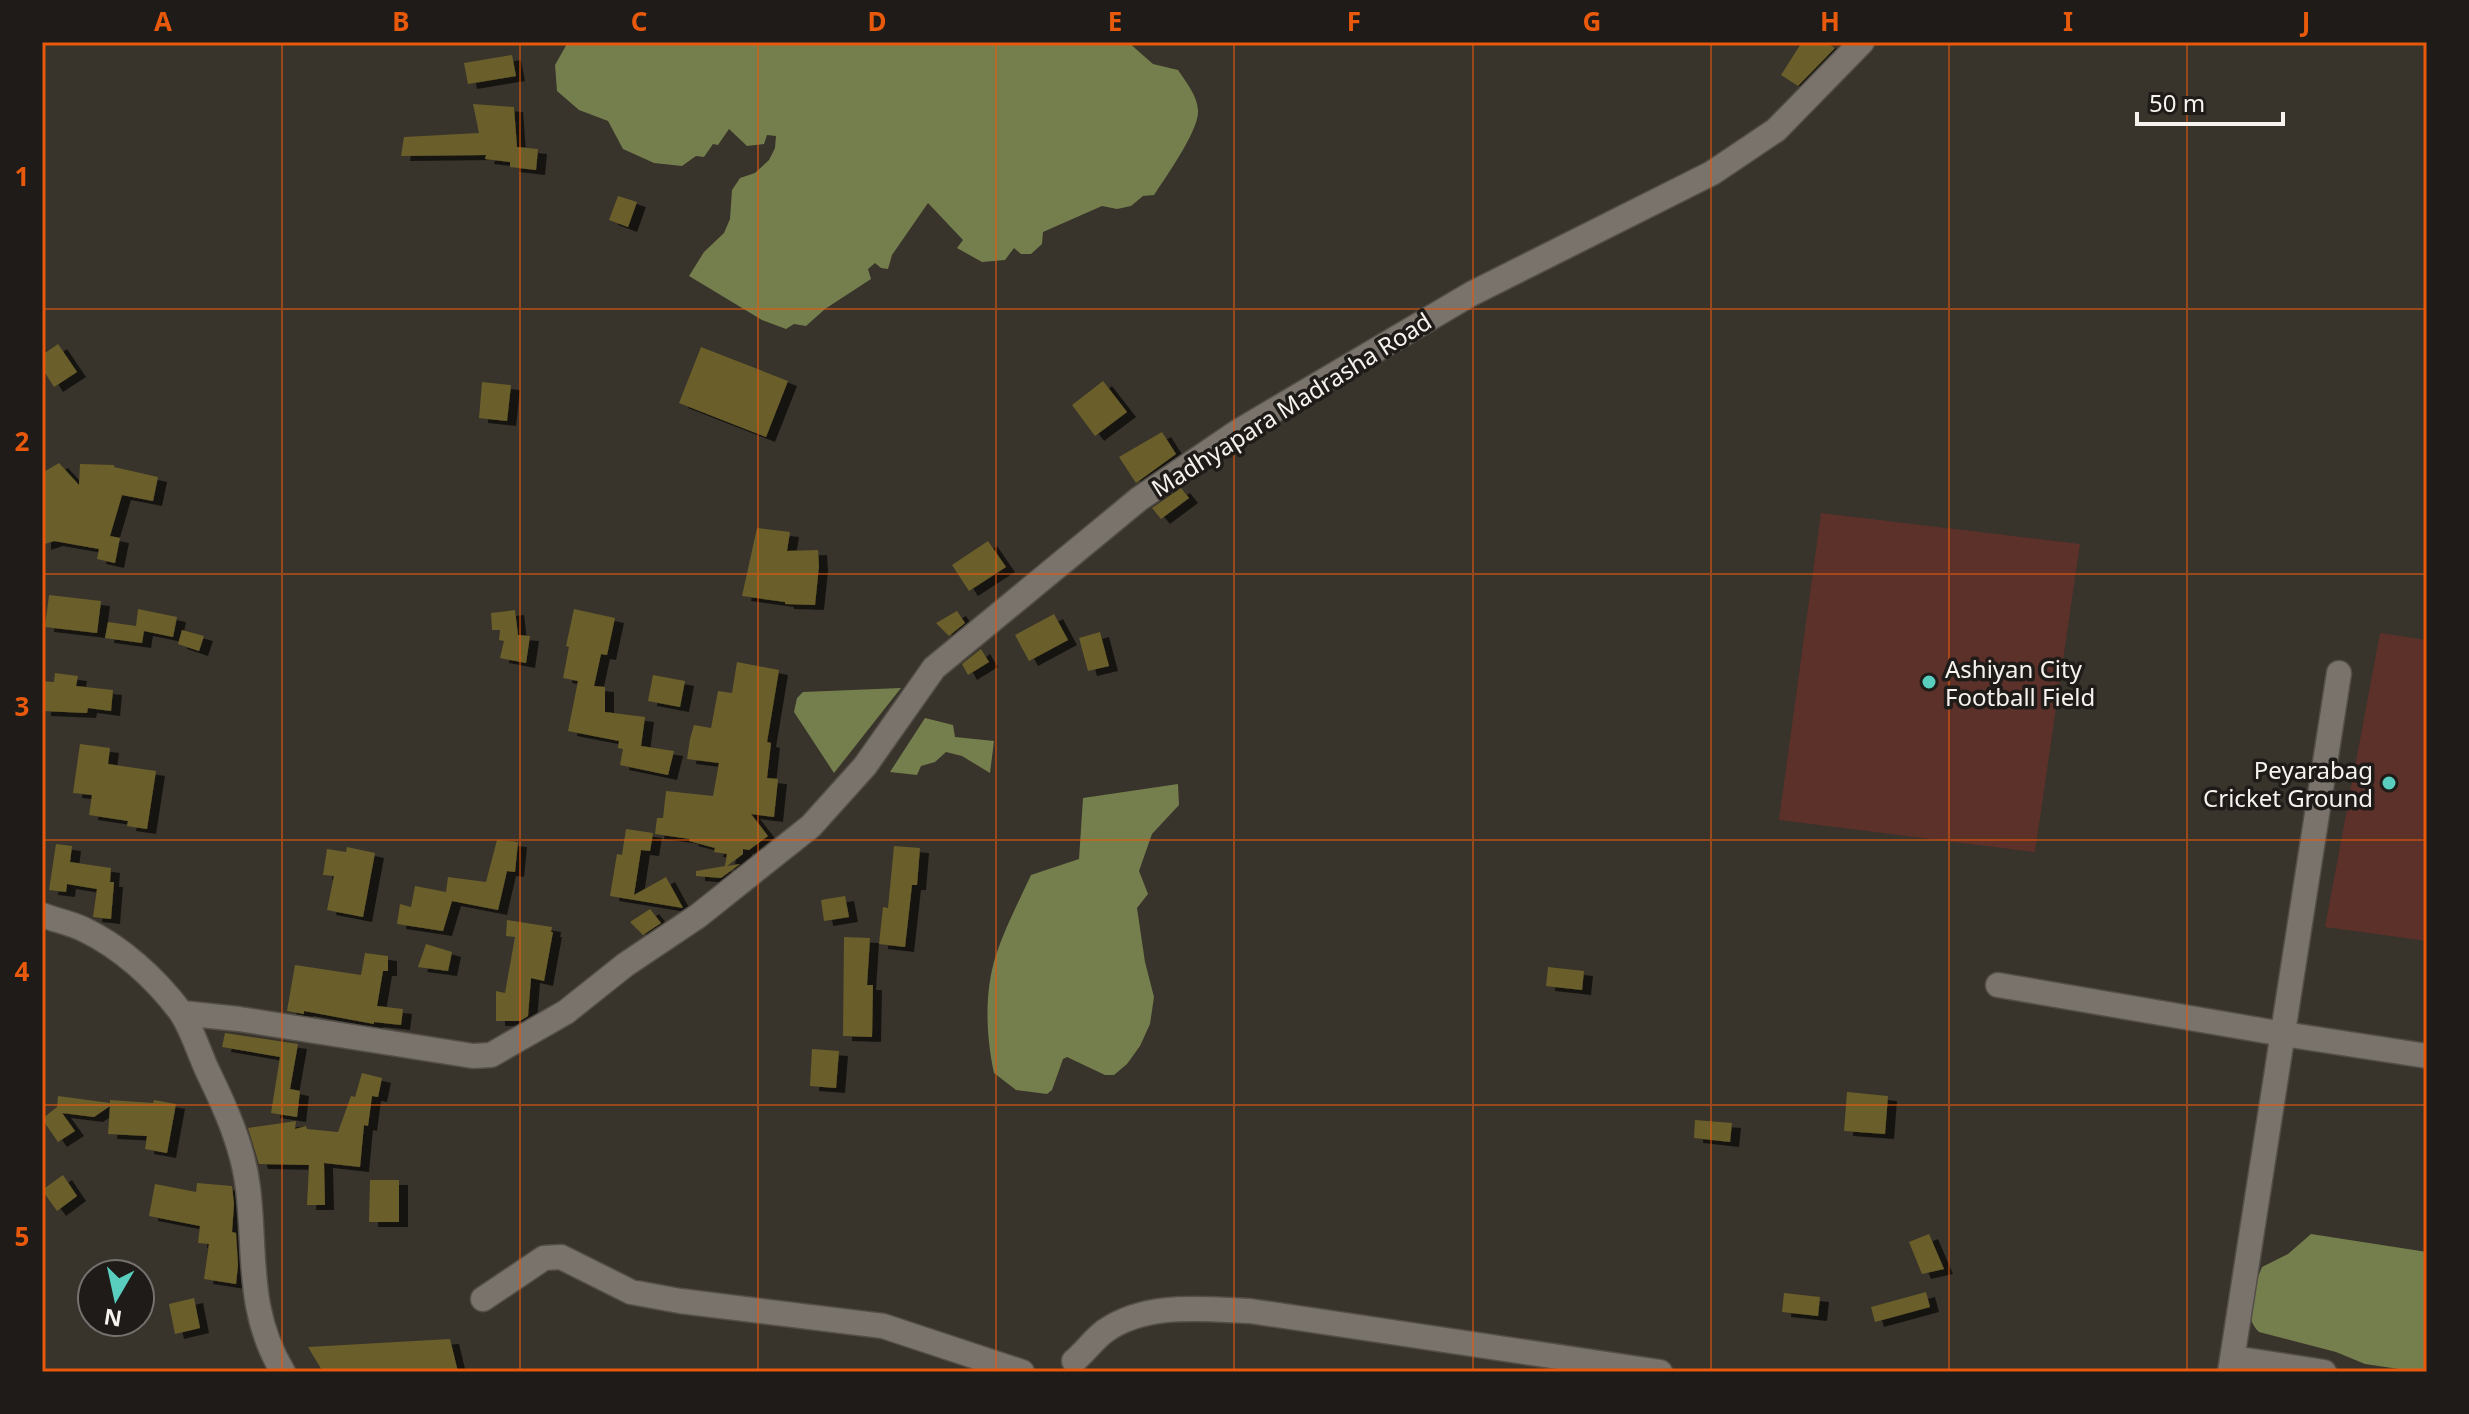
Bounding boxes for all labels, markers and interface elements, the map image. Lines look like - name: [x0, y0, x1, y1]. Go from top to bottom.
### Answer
- text: A: [154, 3, 172, 39]
- text: B: [392, 3, 410, 39]
- text: C: [631, 3, 647, 39]
- text: D: [867, 3, 887, 39]
- text: E: [1108, 3, 1122, 39]
- text: F: [1347, 3, 1361, 39]
- text: G: [1583, 3, 1601, 39]
- text: H: [1820, 3, 1840, 39]
- text: I: [2063, 3, 2073, 39]
- text: J: [2300, 3, 2310, 39]
- scale bar: [2137, 76, 2283, 126]
- text: 50 m: [2149, 86, 2205, 119]
- text: 1: [15, 158, 29, 194]
- street label: Madhyapara Madrasha Road: [1145, 304, 1437, 504]
- text: 2: [15, 423, 30, 459]
- place label: Ashiyan City Football Field: [1945, 652, 2095, 713]
- marker: Ashiyan City Football Field: [1920, 673, 1938, 691]
- text: 3: [15, 688, 29, 724]
- place label: Peyarabag Cricket Ground: [2203, 753, 2373, 814]
- marker: Peyarabag Cricket Ground: [2380, 774, 2398, 792]
- text: 4: [15, 953, 30, 989]
- text: 5: [15, 1218, 29, 1254]
- north arrow: [76, 1258, 156, 1338]
- text: N: [102, 1303, 124, 1335]

